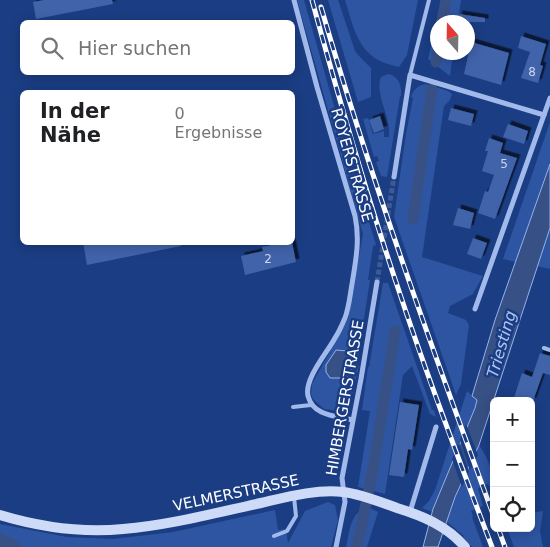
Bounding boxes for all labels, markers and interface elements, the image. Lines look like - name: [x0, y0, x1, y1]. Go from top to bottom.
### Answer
- north arrow: [430, 15, 475, 60]
- search box: [20, 20, 295, 75]
- icon: search: [38, 34, 66, 62]
- text: Hier suchen: [78, 37, 191, 59]
- house number: 8: [528, 65, 536, 79]
- text: In der Nähe: [40, 99, 110, 147]
- text: 0 Ergebnisse: [175, 104, 262, 142]
- street label: ROYERSTRASSE: [327, 106, 377, 224]
- house number: 5: [500, 157, 508, 171]
- house number: 2: [264, 252, 272, 266]
- water label: Triesting: [483, 308, 520, 380]
- street label: HIMBERGERSTRASSE: [322, 319, 368, 477]
- map controls: [490, 397, 535, 532]
- button: +: [490, 397, 535, 442]
- button: −: [490, 442, 535, 487]
- street label: VELMERSTRASSE: [171, 471, 301, 515]
- button: locate: [490, 487, 535, 532]

